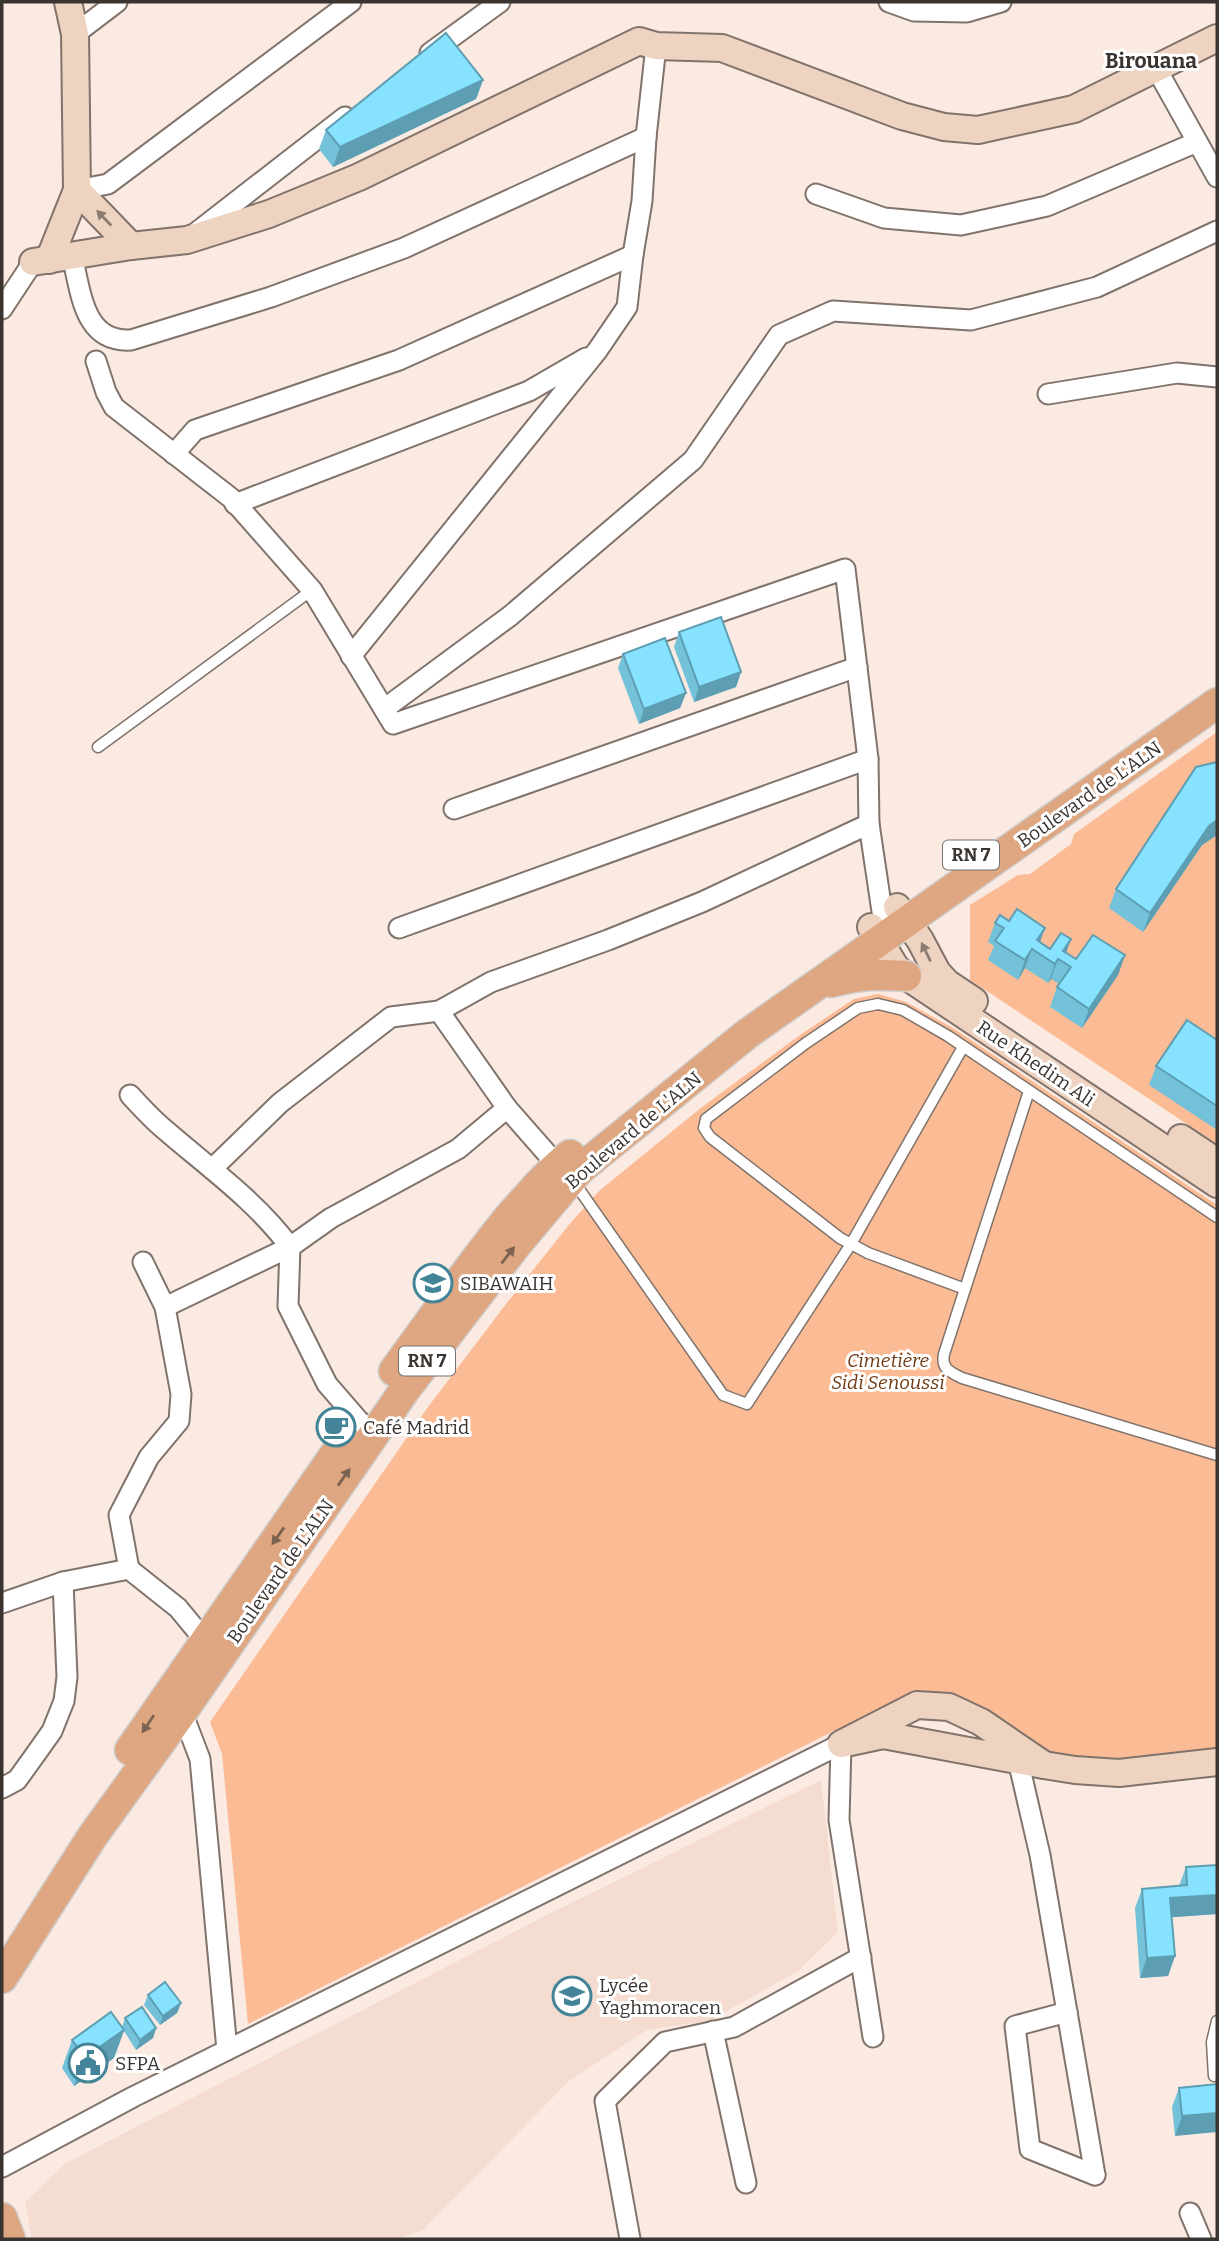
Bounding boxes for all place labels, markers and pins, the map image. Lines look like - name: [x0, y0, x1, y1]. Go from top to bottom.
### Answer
- school or university icon: SIBAWAIH: [412, 1262, 454, 1304]
- place label: SIBAWAIH: [460, 1272, 554, 1295]
- cafe icon: Café Madrid: [315, 1406, 357, 1448]
- place label: Café Madrid: [363, 1416, 469, 1439]
- place label: Lycée Yaghmoracen: [599, 1974, 721, 2019]
- school or university icon: Lycée Yaghmoracen: [551, 1975, 593, 2017]
- public building icon: SFPA: [67, 2042, 109, 2084]
- place label: SFPA: [115, 2052, 161, 2075]

